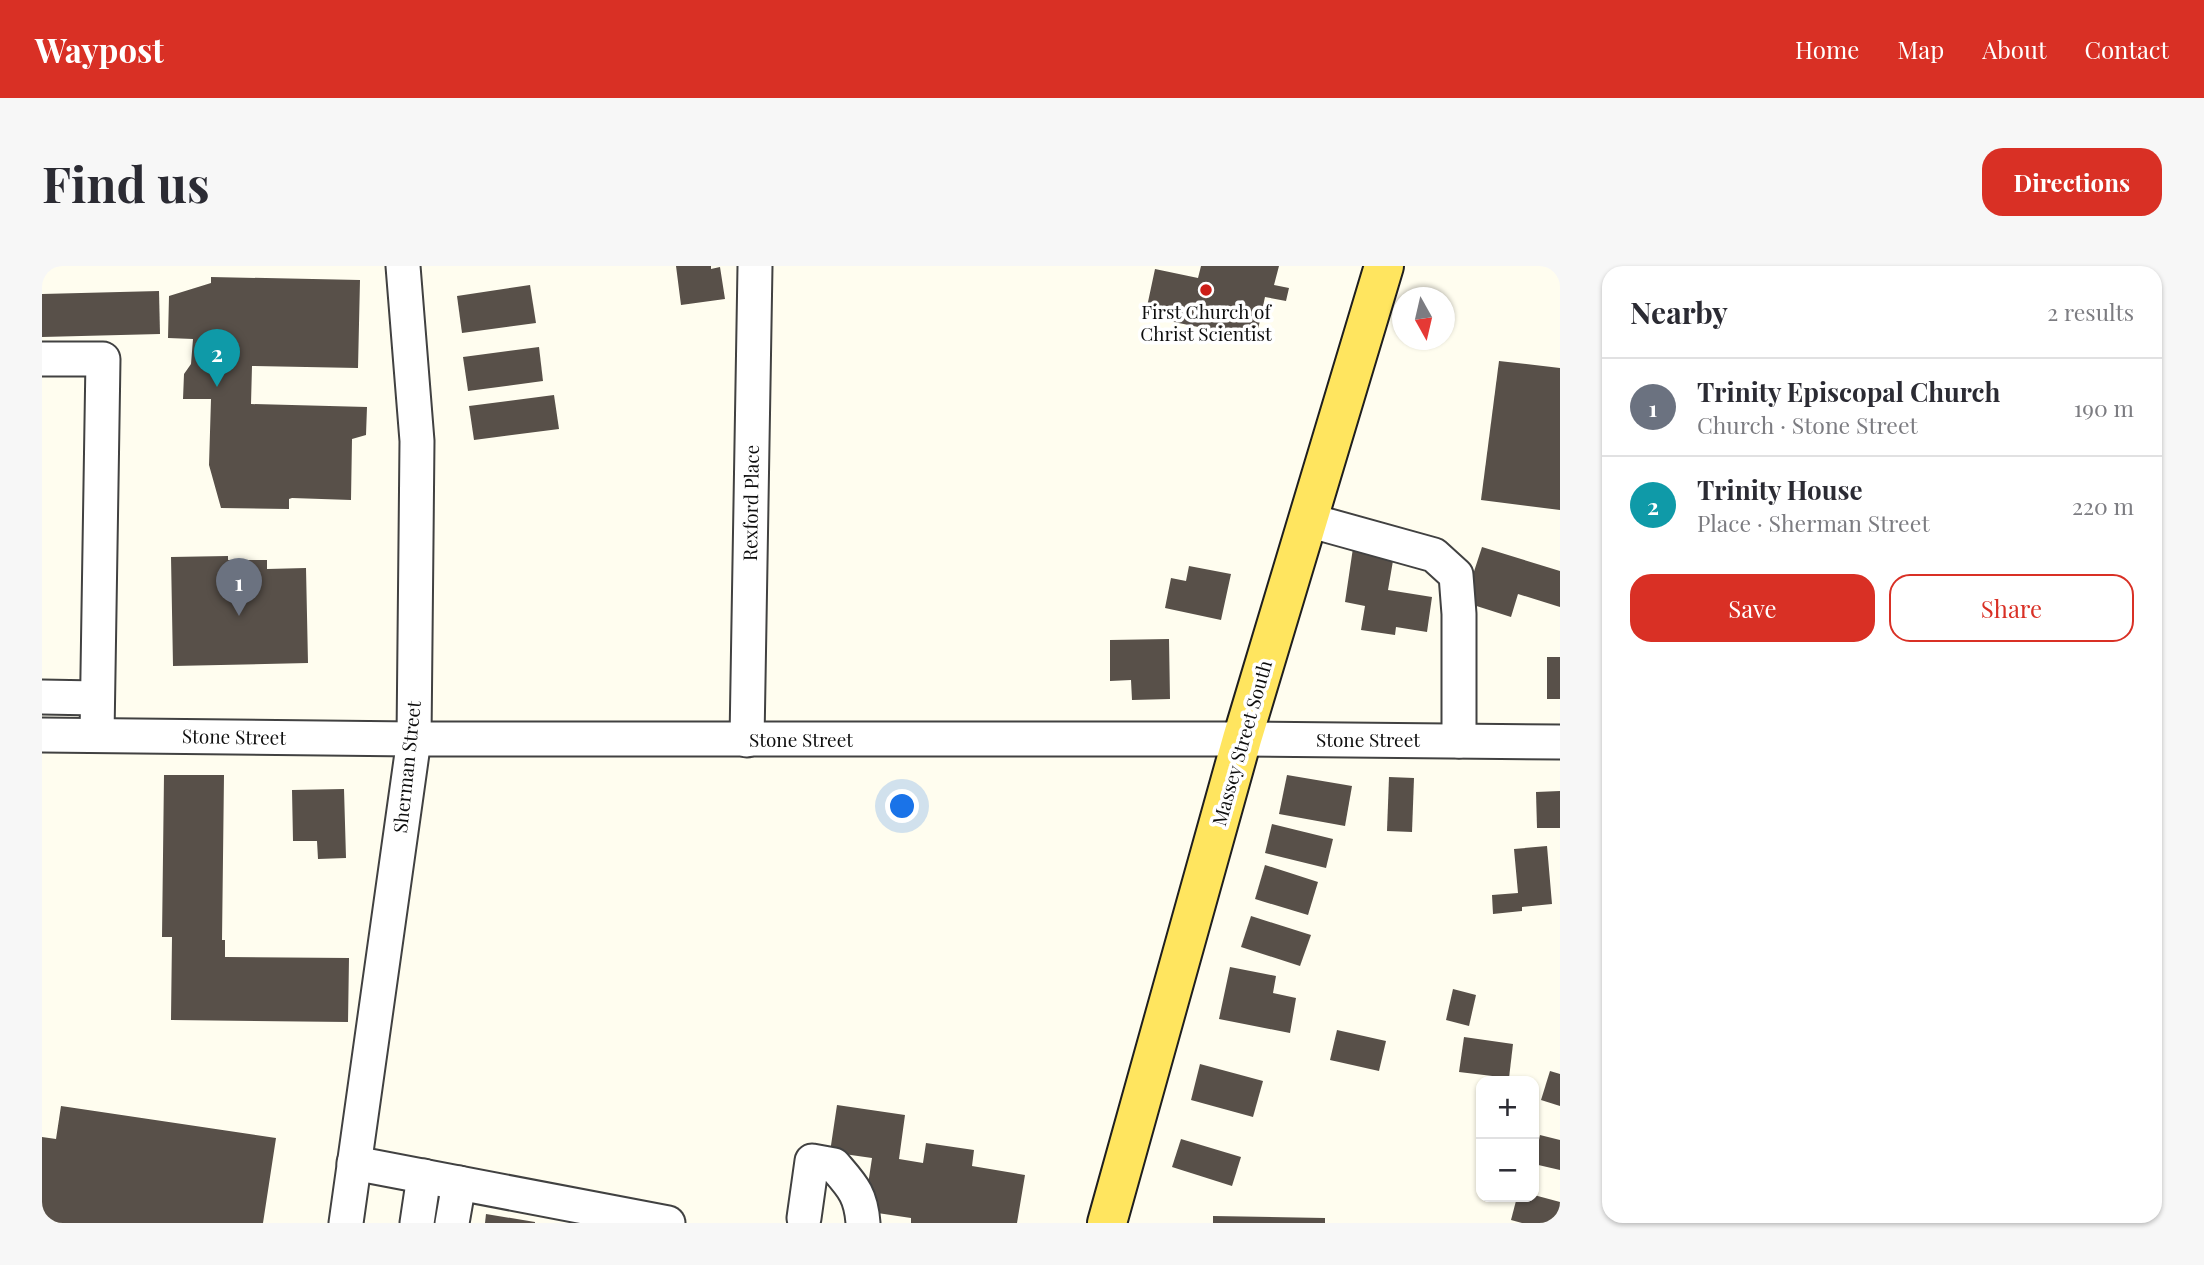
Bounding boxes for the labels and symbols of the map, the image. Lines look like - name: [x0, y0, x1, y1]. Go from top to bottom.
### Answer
- marker: First Church of Christ Scientist: [1198, 282, 1214, 298]
- north arrow: [1392, 287, 1455, 350]
- place label: First Church of Christ Scientist: [1140, 298, 1273, 346]
- pin: 2: [194, 329, 240, 387]
- street label: Rexford Place: [736, 445, 764, 561]
- pin: 1: [216, 558, 262, 616]
- street label: Massey Street South: [1205, 657, 1277, 829]
- street label: Sherman Street: [386, 699, 426, 834]
- street label: Stone Street: [182, 722, 287, 750]
- street label: Stone Street: [749, 726, 853, 752]
- street label: Stone Street: [1316, 726, 1420, 752]
- your location: [885, 789, 919, 823]

